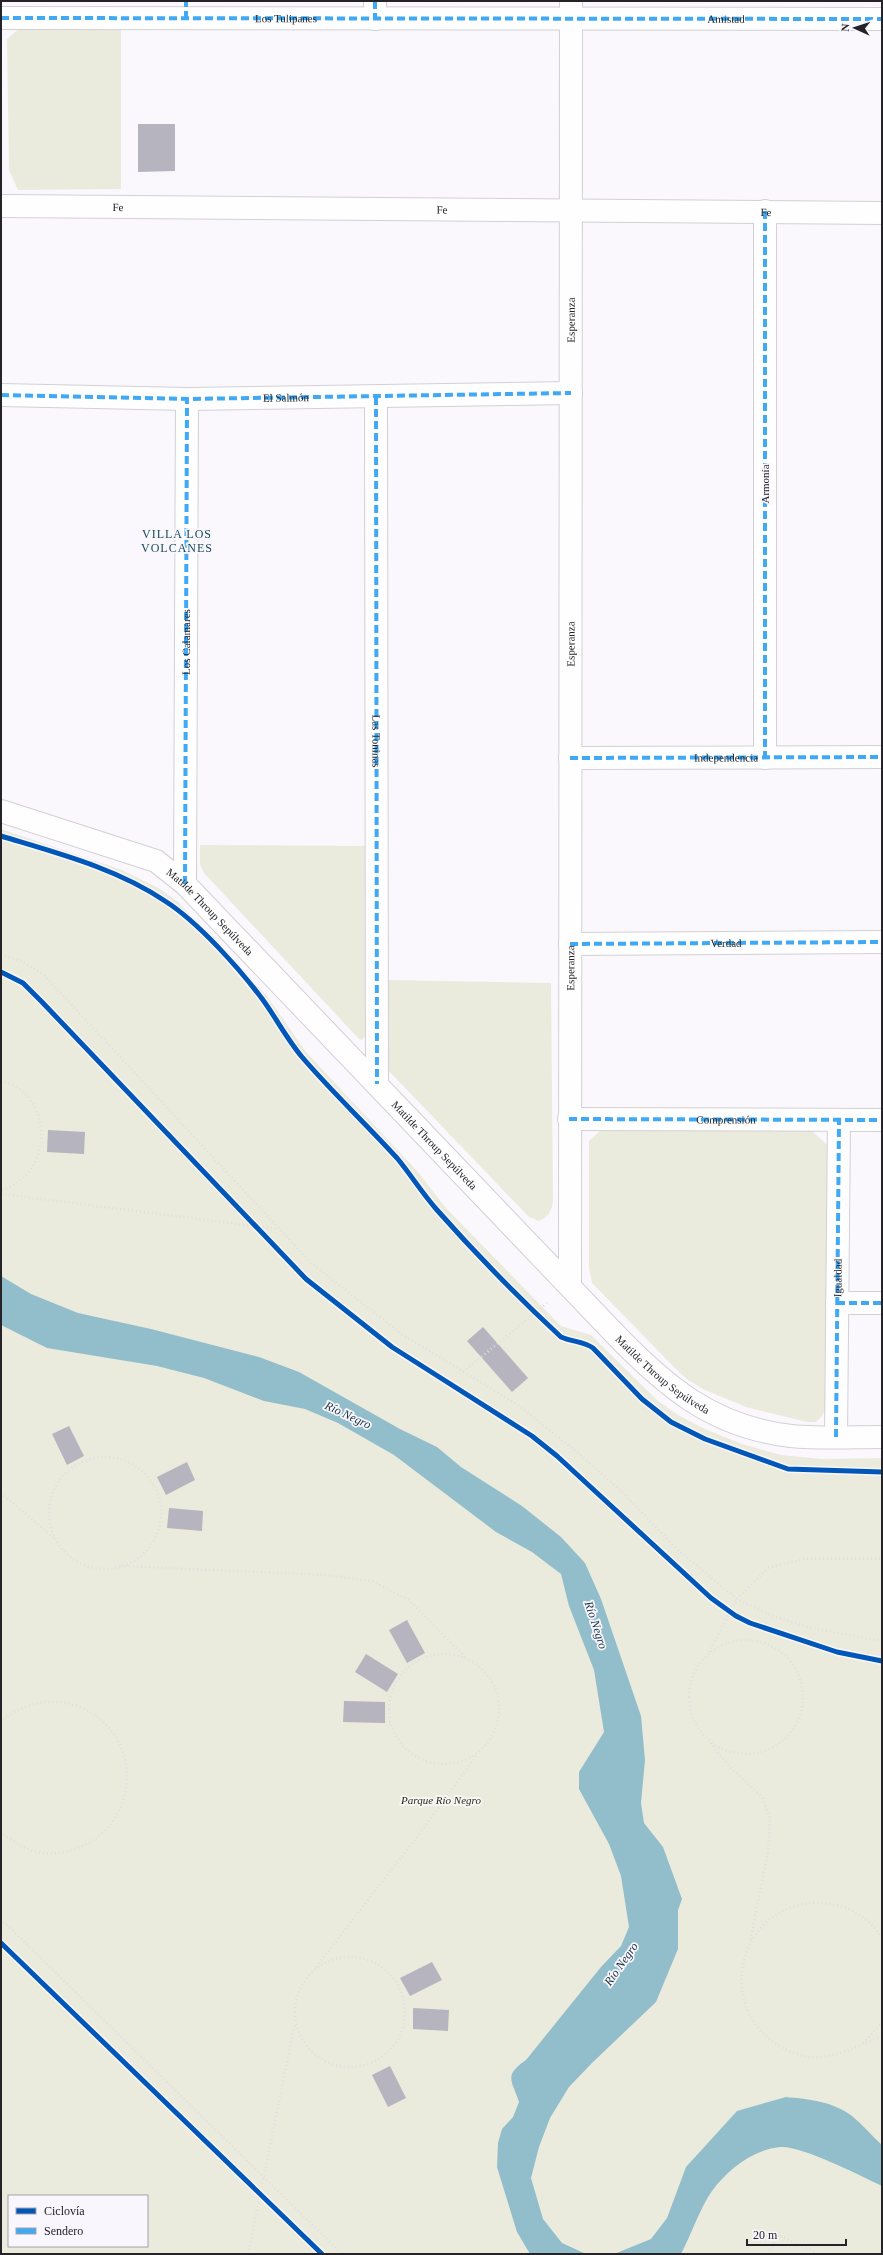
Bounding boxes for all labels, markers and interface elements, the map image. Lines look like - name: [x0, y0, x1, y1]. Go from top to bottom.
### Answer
- north arrow: [835, 8, 875, 48]
- street label: Los Tulipanes: [255, 12, 317, 24]
- street label: Amistad: [707, 13, 745, 25]
- text: N: [839, 23, 851, 32]
- street label: Fe: [112, 201, 124, 213]
- street label: Fe: [436, 203, 448, 216]
- street label: Fe: [760, 206, 772, 218]
- street label: Esperanza: [565, 297, 577, 343]
- street label: El Salmón: [263, 391, 310, 404]
- street label: Armonía: [759, 464, 771, 504]
- district label: VILLA LOS VOLCANES: [141, 527, 213, 555]
- street label: Los Calamares: [180, 609, 192, 675]
- street label: Esperanza: [564, 621, 577, 667]
- street label: Las Toninas: [370, 714, 383, 768]
- street label: Independencia: [694, 751, 758, 764]
- street label: Matilde Throup Sepúlveda: [164, 866, 256, 958]
- street label: Verdad: [710, 937, 742, 949]
- street label: Esperanza: [564, 945, 576, 991]
- street label: Matilde Throup Sepúlveda: [389, 1098, 480, 1192]
- street label: Comprensión: [696, 1113, 756, 1126]
- street label: Igualdad: [831, 1258, 844, 1297]
- street label: Matilde Throup Sepúlveda: [613, 1333, 712, 1416]
- water label: Río Negro: [322, 1398, 373, 1432]
- water label: Río Negro: [581, 1598, 610, 1651]
- park label: Parque Río Negro: [400, 1794, 481, 1806]
- water label: Río Negro: [601, 1940, 641, 1989]
- legend: [8, 2195, 148, 2247]
- text: Ciclovía: [44, 2204, 85, 2218]
- scale bar: [747, 2221, 846, 2247]
- text: Sendero: [44, 2224, 83, 2238]
- text: 20 m: [753, 2228, 778, 2242]

